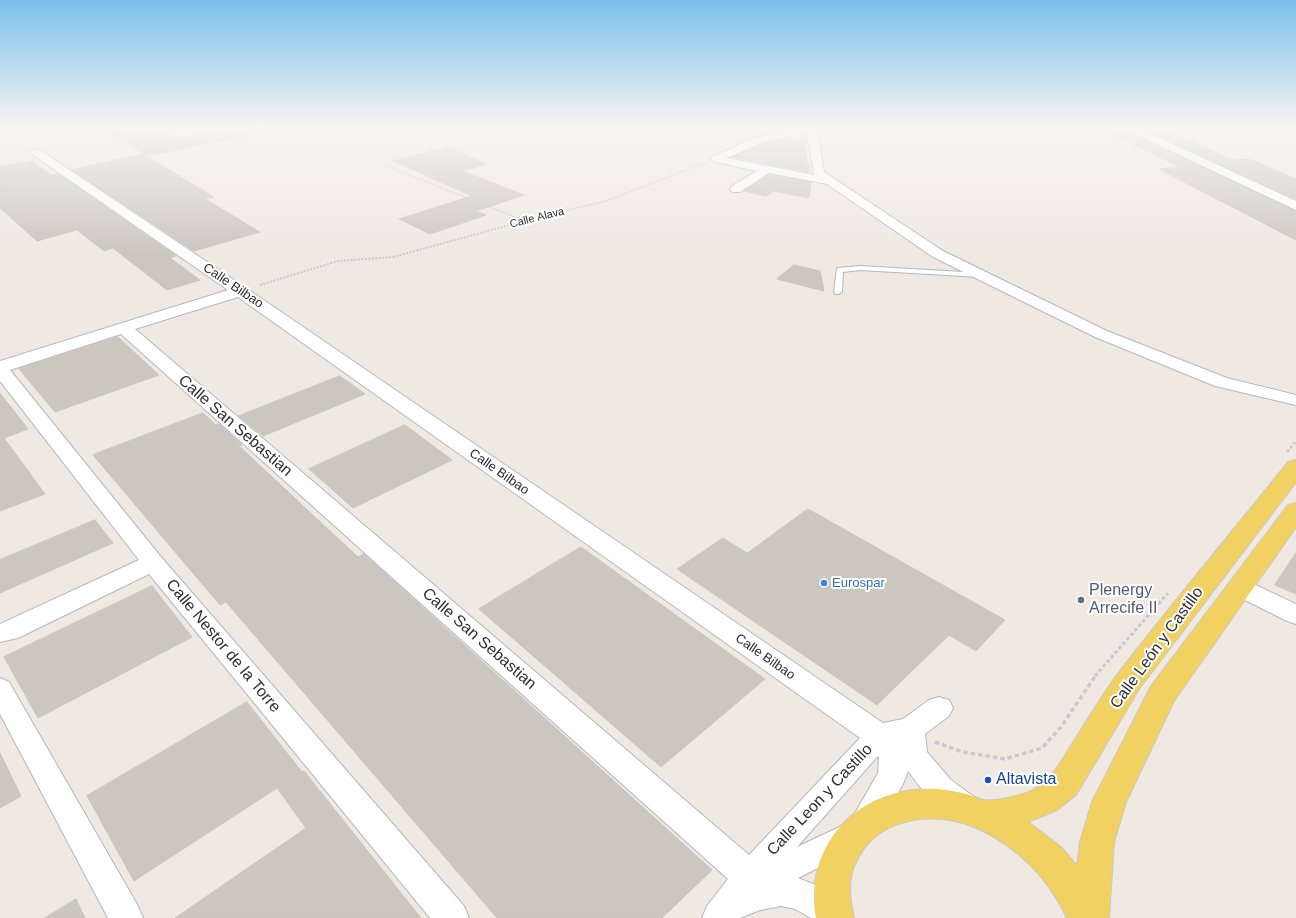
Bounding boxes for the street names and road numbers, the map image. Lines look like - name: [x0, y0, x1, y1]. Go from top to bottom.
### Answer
- street label: Calle Alava: [508, 205, 566, 231]
- street label: Calle Bilbao: [200, 260, 266, 312]
- street label: Calle San Sebastian: [174, 371, 296, 481]
- street label: Calle Bilbao: [466, 446, 532, 498]
- street label: Calle Nestor de la Torre: [162, 575, 284, 717]
- street label: Calle León y Castillo: [1106, 583, 1208, 713]
- street label: Calle San Sebastian: [418, 584, 540, 694]
- street label: Calle Bilbao: [732, 631, 798, 683]
- street label: Calle Leon y Castillo: [763, 740, 877, 860]

